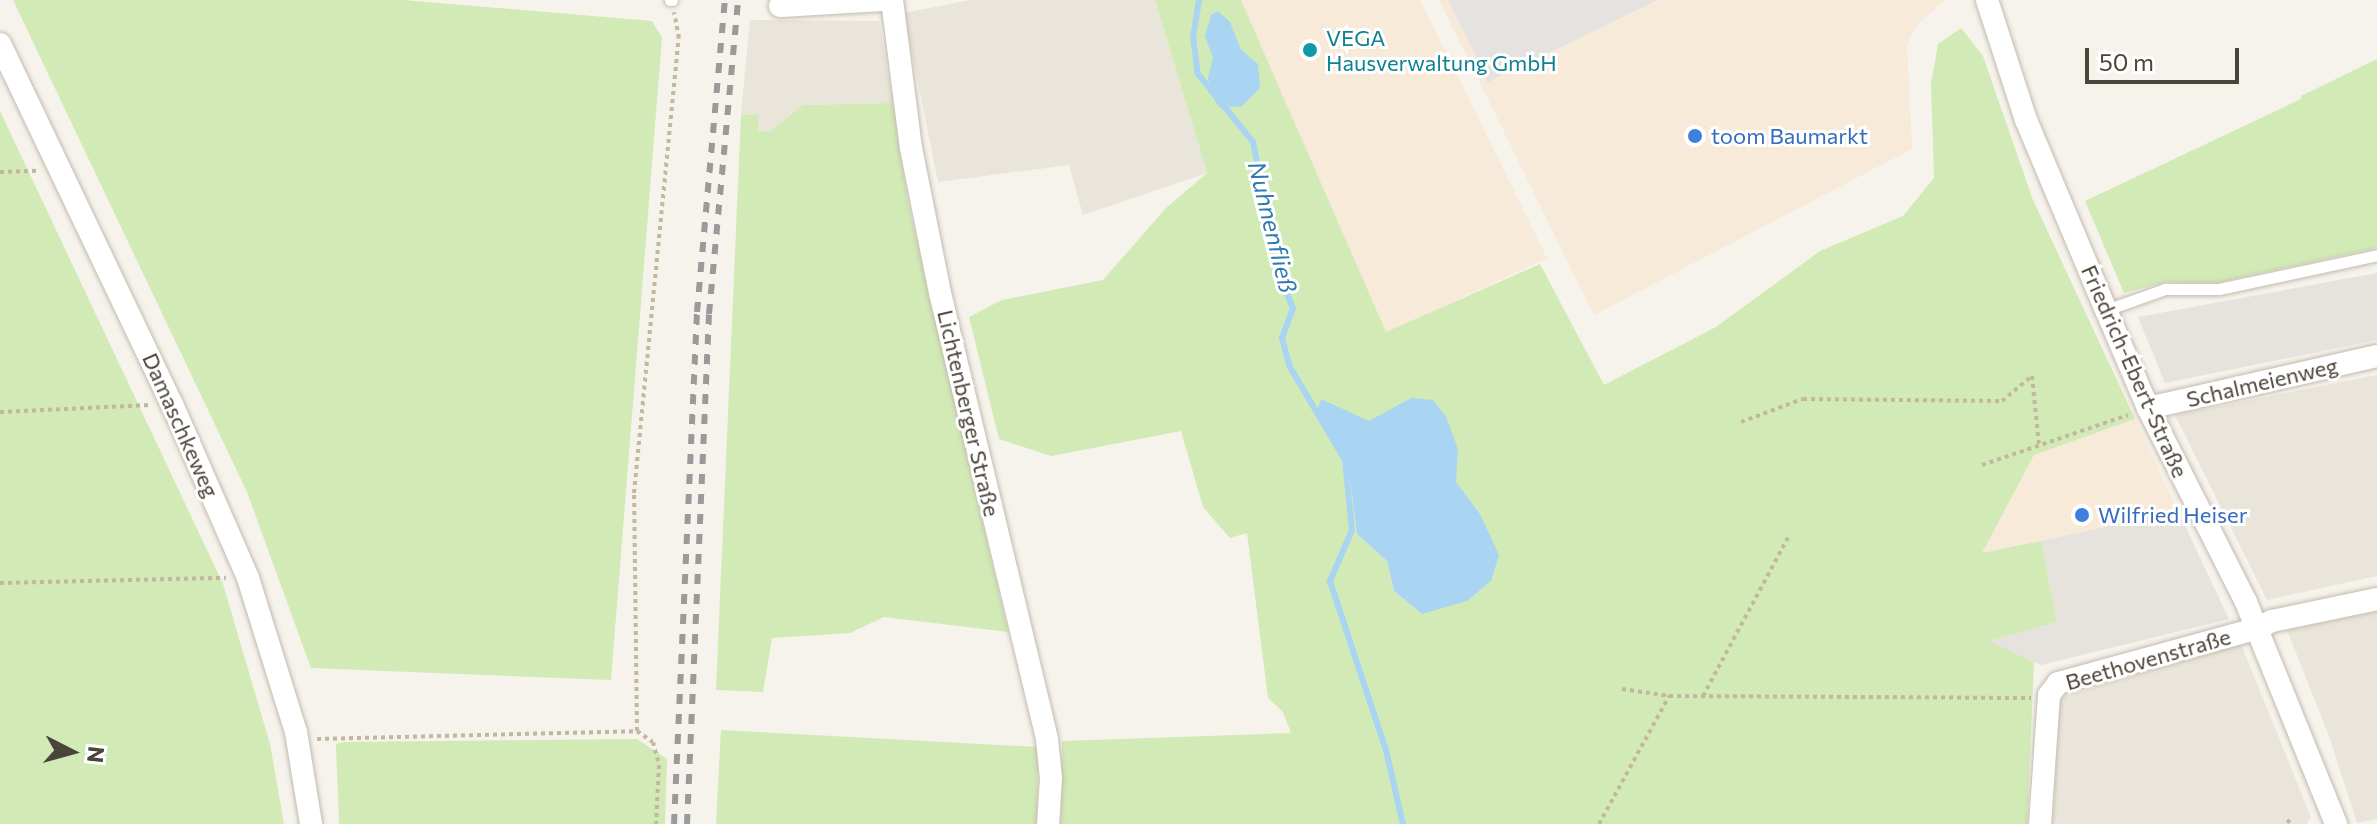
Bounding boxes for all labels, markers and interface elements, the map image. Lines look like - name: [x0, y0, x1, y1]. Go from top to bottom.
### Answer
- place label: VEGA Hausverwaltung GmbH: [1326, 24, 1557, 76]
- scale bar: [2089, 32, 2243, 82]
- marker: VEGA Hausverwaltung GmbH: [1301, 41, 1319, 59]
- text: 50 m: [2099, 47, 2154, 76]
- place label: toom Baumarkt: [1711, 123, 1868, 149]
- marker: toom Baumarkt: [1686, 127, 1704, 145]
- water label: Nuhnenfließ: [1243, 158, 1303, 296]
- street label: Friedrich-Ebert-Straße: [2076, 261, 2194, 481]
- street label: Lichtenberger Straße: [932, 307, 1006, 519]
- street label: Damaschkeweg: [137, 349, 225, 501]
- street label: Schalmeienweg: [2184, 352, 2340, 412]
- place label: Wilfried Heiser: [2098, 502, 2247, 528]
- marker: Wilfried Heiser: [2073, 506, 2091, 524]
- street label: Beethovenstraße: [2062, 623, 2234, 695]
- north arrow: [32, 712, 112, 792]
- text: N: [82, 745, 111, 764]

